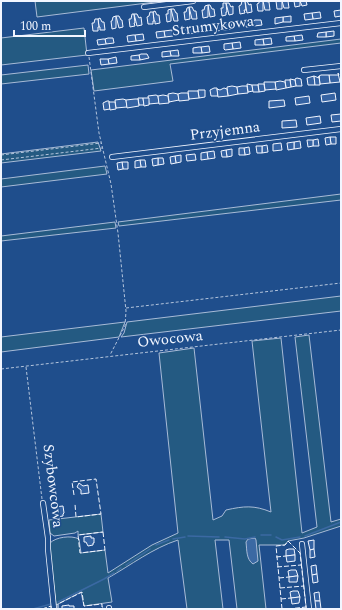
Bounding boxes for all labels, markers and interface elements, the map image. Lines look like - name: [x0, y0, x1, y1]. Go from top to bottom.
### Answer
- street label: Strumykowa: [171, 9, 256, 42]
- scale bar: [14, 12, 85, 38]
- text: 100 m: [20, 17, 51, 36]
- street label: Przyjemna: [189, 115, 262, 147]
- street label: Owocowa: [136, 324, 205, 354]
- street label: Szybowcowa: [36, 443, 70, 530]

